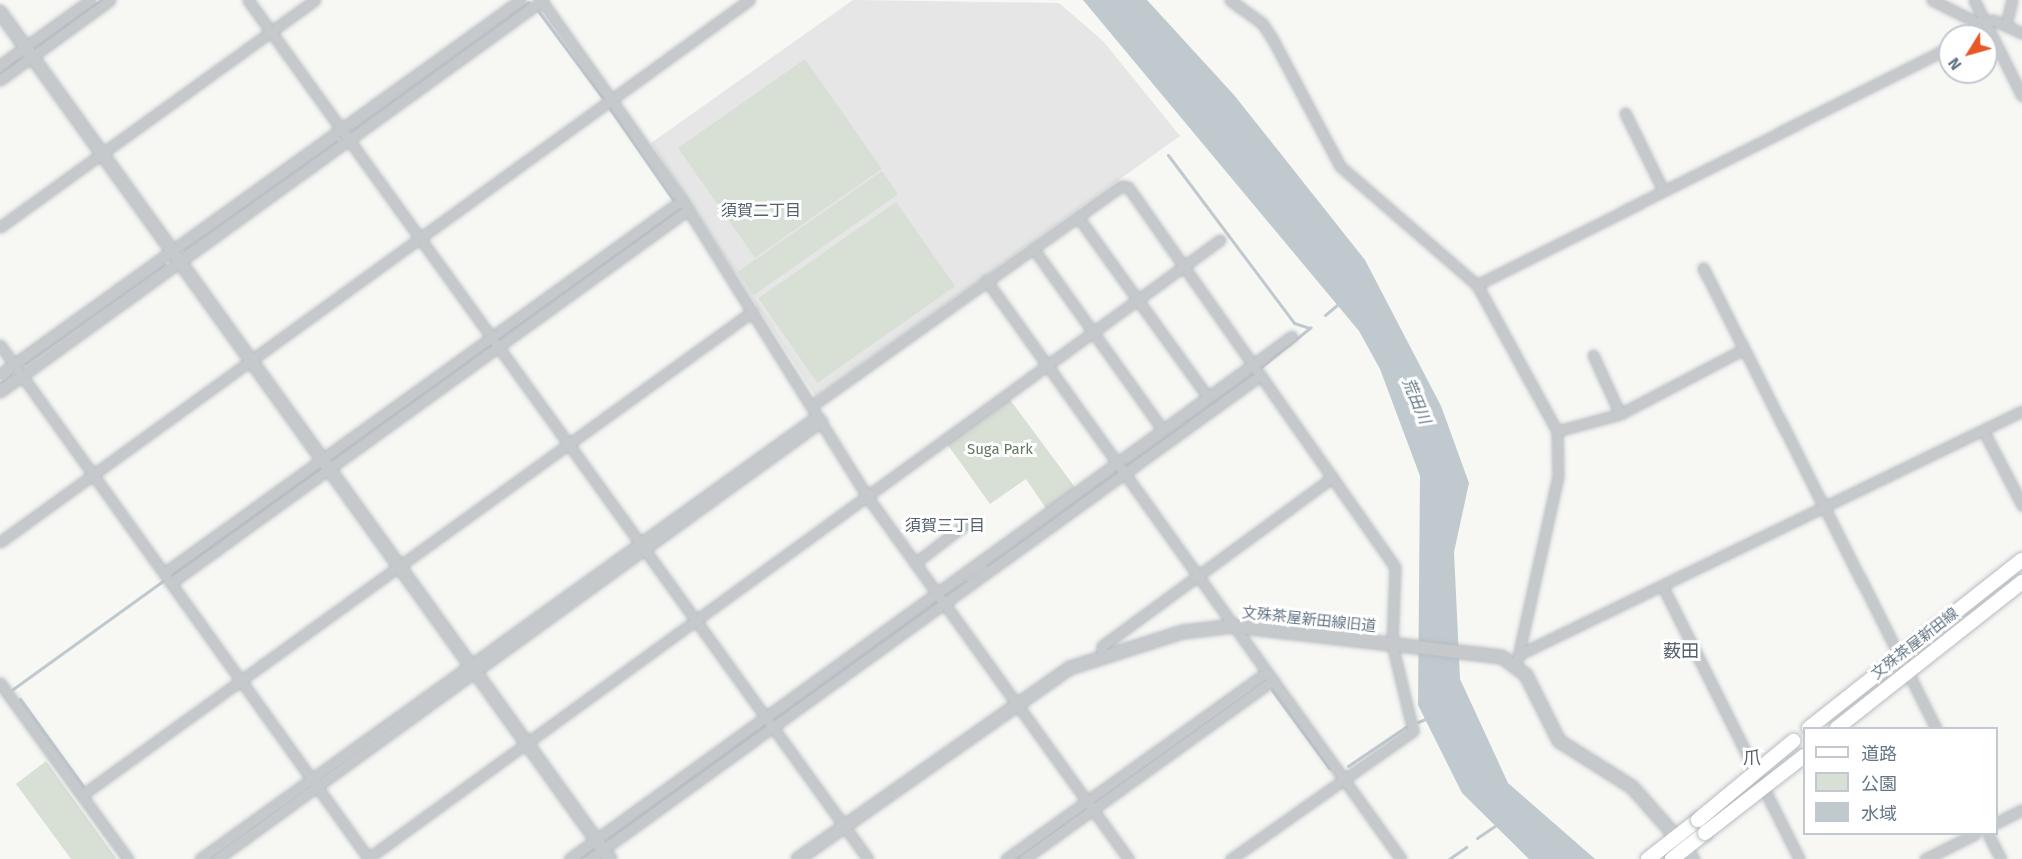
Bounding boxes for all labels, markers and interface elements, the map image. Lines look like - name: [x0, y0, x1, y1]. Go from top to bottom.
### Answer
- north arrow: [1938, 24, 1998, 84]
- text: N: [1944, 54, 1966, 74]
- district label: 須賀二丁目: [721, 201, 801, 221]
- water label: 荒田川: [1398, 375, 1434, 427]
- park label: Suga Park: [967, 441, 1033, 459]
- district label: 須賀三丁目: [905, 516, 985, 536]
- street label: 文殊茶屋新田線旧道: [1241, 604, 1377, 636]
- street label: 文殊茶屋新田線: [1868, 605, 1962, 683]
- district label: 薮田: [1663, 640, 1699, 662]
- legend: [1803, 727, 1998, 835]
- text: 道路: [1861, 743, 1897, 765]
- district label: 爪: [1743, 747, 1761, 769]
- text: 公園: [1861, 773, 1897, 795]
- text: 水域: [1861, 803, 1897, 825]

